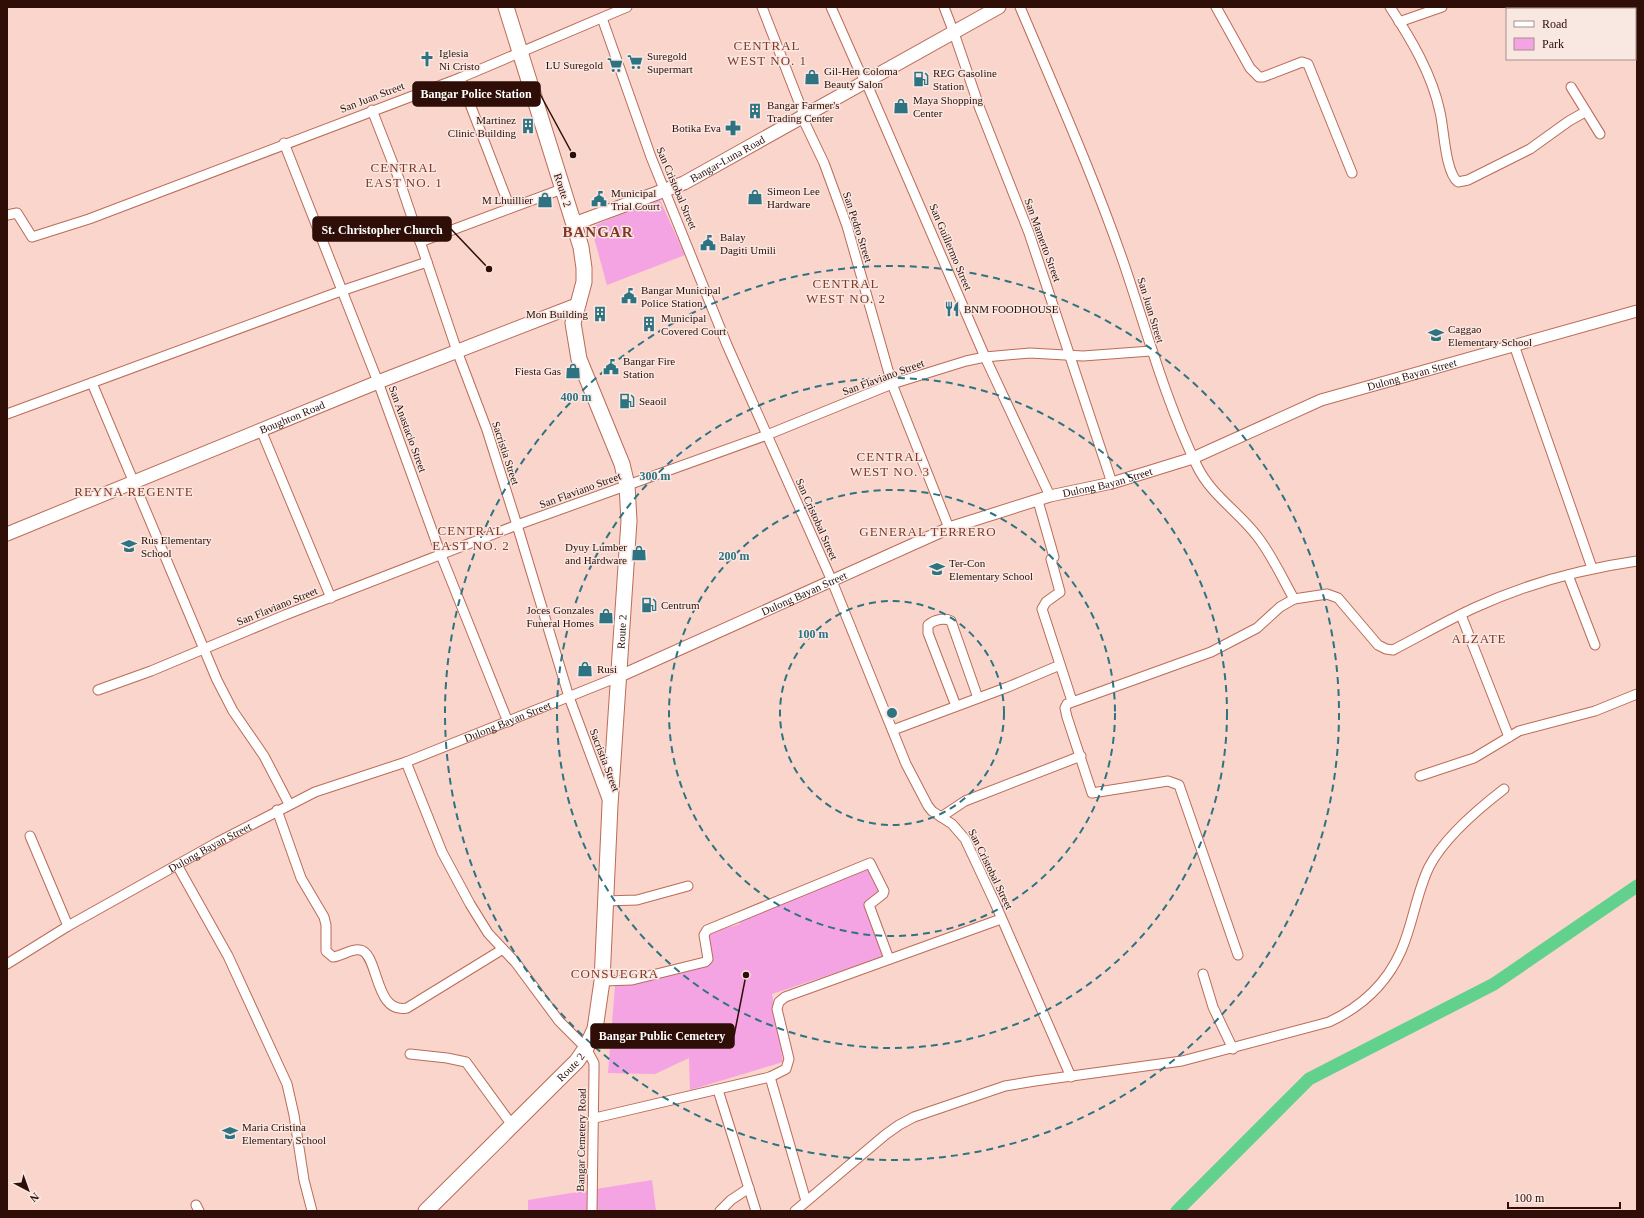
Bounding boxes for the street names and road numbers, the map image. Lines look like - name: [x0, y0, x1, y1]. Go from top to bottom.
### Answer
- street label: San Juan Street: [338, 79, 406, 115]
- street label: Bangar-Luna Road: [688, 133, 767, 184]
- street label: San Cristobal Street: [654, 145, 700, 231]
- street label: Route 2: [552, 172, 574, 208]
- street label: San Pedro Street: [841, 190, 875, 264]
- street label: San Mamerto Street: [1022, 197, 1064, 283]
- street label: San Guillermo Street: [927, 202, 975, 292]
- street label: San Juan Street: [1135, 276, 1167, 344]
- street label: Dulong Bayan Street: [1366, 356, 1458, 393]
- street label: San Flaviano Street: [840, 357, 926, 397]
- street label: San Anastacio Street: [387, 384, 429, 474]
- street label: Boughton Road: [258, 398, 327, 436]
- street label: Sacristia Street: [490, 420, 522, 486]
- street label: Dulong Bayan Street: [1061, 465, 1154, 499]
- street label: San Flaviano Street: [537, 470, 623, 510]
- street label: San Cristobal Street: [794, 476, 840, 562]
- street label: Dulong Bayan Street: [759, 569, 849, 618]
- street label: San Flaviano Street: [235, 584, 319, 628]
- street label: Route 2: [614, 614, 629, 649]
- street label: Dulong Bayan Street: [462, 699, 553, 744]
- street label: Sacristia Street: [588, 727, 622, 793]
- street label: Dulong Bayan Street: [166, 820, 253, 875]
- street label: San Cristobal Street: [966, 827, 1016, 911]
- street label: Route 2: [554, 1051, 587, 1084]
- street label: Bangar Cemetery Road: [574, 1088, 588, 1192]

